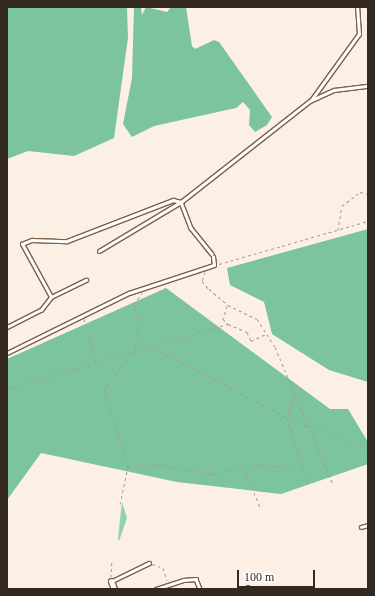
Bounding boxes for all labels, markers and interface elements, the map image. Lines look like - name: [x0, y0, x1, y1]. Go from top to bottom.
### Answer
- scale bar: [239, 562, 317, 588]
- text: 100 m: [244, 570, 274, 584]

